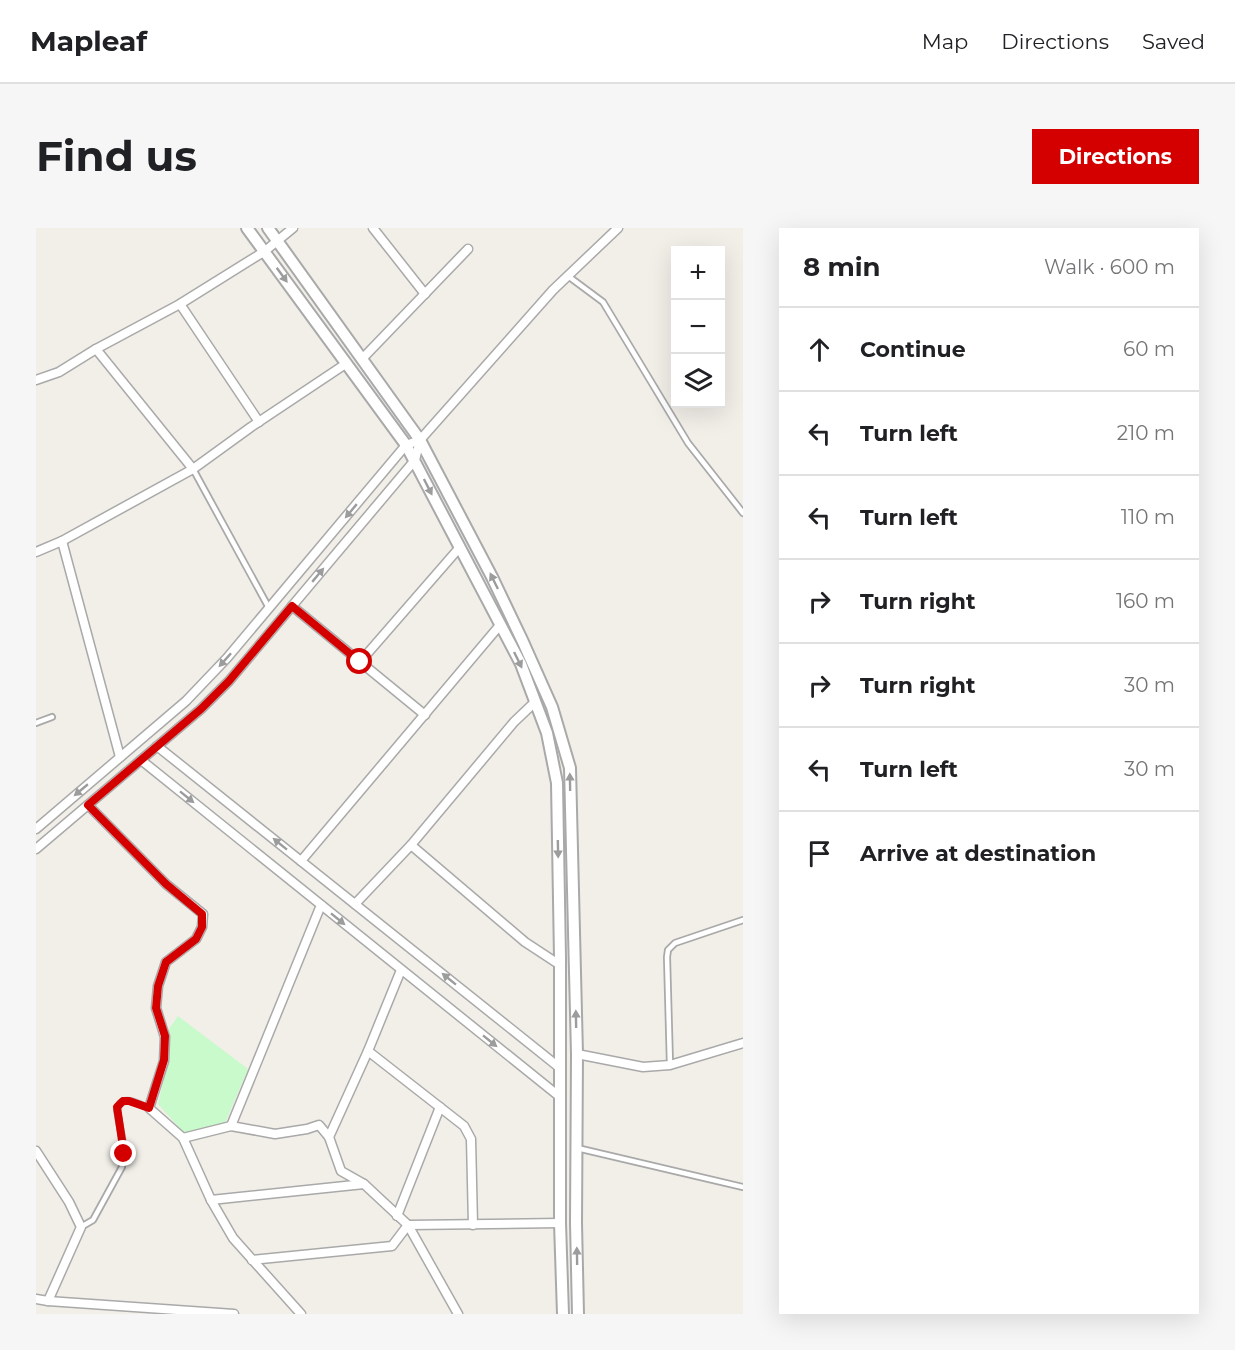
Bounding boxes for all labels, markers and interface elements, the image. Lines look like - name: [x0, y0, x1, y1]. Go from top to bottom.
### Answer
- text: Mapleaf: [30, 24, 147, 58]
- text: Map: [922, 29, 968, 54]
- text: Directions: [1001, 29, 1109, 54]
- text: Saved: [1142, 29, 1205, 54]
- button: Directions: [1032, 129, 1199, 184]
- text: Find us: [36, 130, 197, 182]
- map controls: [671, 246, 725, 408]
- button: +: [671, 246, 725, 300]
- text: 8 min: [803, 251, 881, 283]
- text: Walk · 600 m: [1044, 255, 1175, 279]
- one-way arrow: [276, 267, 288, 283]
- button: −: [671, 300, 725, 354]
- icon: ahead: [803, 333, 836, 366]
- text: Continue: [860, 336, 966, 363]
- text: 60 m: [1123, 337, 1175, 361]
- button: layers: [671, 354, 725, 408]
- icon: left: [803, 417, 836, 450]
- text: Turn left: [860, 420, 958, 447]
- text: 210 m: [1117, 421, 1175, 445]
- one-way arrow: [423, 478, 433, 496]
- icon: left: [803, 501, 836, 534]
- one-way arrow: [345, 503, 358, 518]
- text: Turn left: [860, 504, 958, 531]
- text: 110 m: [1121, 505, 1175, 529]
- one-way arrow: [311, 568, 324, 583]
- one-way arrow: [489, 572, 499, 589]
- icon: right: [803, 585, 836, 618]
- text: Turn right: [860, 588, 975, 615]
- text: 160 m: [1116, 589, 1175, 613]
- route start: [346, 648, 372, 674]
- one-way arrow: [218, 652, 232, 667]
- one-way arrow: [514, 652, 523, 669]
- icon: right: [803, 669, 836, 702]
- text: Turn right: [860, 672, 975, 699]
- text: 30 m: [1124, 673, 1175, 697]
- icon: left: [803, 753, 836, 786]
- text: Turn left: [860, 756, 958, 783]
- text: 30 m: [1124, 757, 1175, 781]
- one-way arrow: [565, 772, 575, 791]
- one-way arrow: [73, 784, 89, 797]
- one-way arrow: [179, 790, 194, 802]
- icon: arrive: [803, 837, 836, 870]
- one-way arrow: [272, 838, 288, 851]
- one-way arrow: [553, 839, 563, 858]
- text: Arrive at destination: [860, 840, 1096, 867]
- one-way arrow: [331, 913, 346, 925]
- one-way arrow: [441, 973, 457, 986]
- one-way arrow: [571, 1009, 581, 1028]
- one-way arrow: [482, 1035, 498, 1048]
- route end: [110, 1140, 136, 1166]
- one-way arrow: [572, 1246, 582, 1265]

